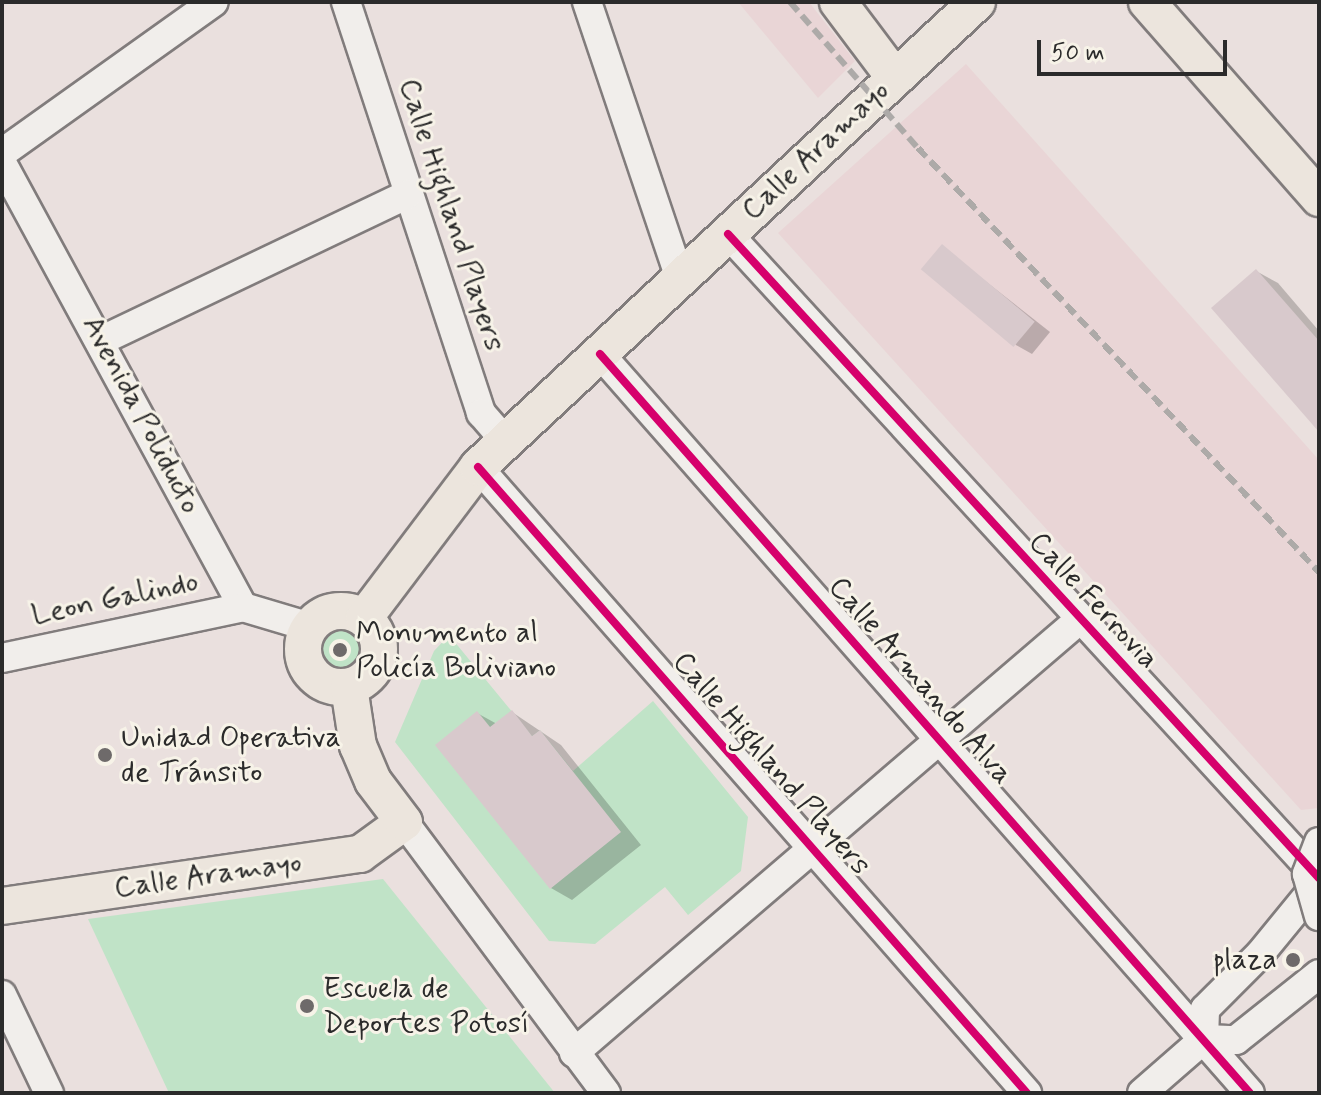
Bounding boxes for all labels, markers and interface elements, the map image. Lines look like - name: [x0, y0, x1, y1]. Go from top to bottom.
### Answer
- scale bar: [1041, 24, 1231, 74]
- text: 50 m: [1051, 38, 1105, 69]
- street label: Calle Aramayo: [734, 72, 898, 230]
- street label: Calle Highland Players: [390, 75, 512, 355]
- street label: Avenida Poliducto: [74, 311, 208, 519]
- street label: Calle Ferrovia: [1020, 525, 1166, 677]
- street label: Leon Galindo: [31, 564, 199, 634]
- street label: Calle Armando Alva: [821, 571, 1019, 791]
- place label: Monumento al Policía Boliviano: [356, 615, 557, 686]
- marker: Monumento al Policía Boliviano: [331, 641, 349, 659]
- street label: Calle Highland Players: [664, 645, 878, 883]
- place label: Unidad Operativa de Tránsito: [121, 720, 341, 790]
- marker: Unidad Operativa de Tránsito: [96, 746, 114, 764]
- street label: Calle Aramayo: [110, 845, 306, 907]
- place label: plaza: [1213, 942, 1277, 978]
- marker: plaza: [1284, 951, 1302, 969]
- place label: Escuela de Deportes Potosí: [323, 971, 516, 1042]
- marker: Escuela de Deportes Potosí: [298, 997, 316, 1015]

